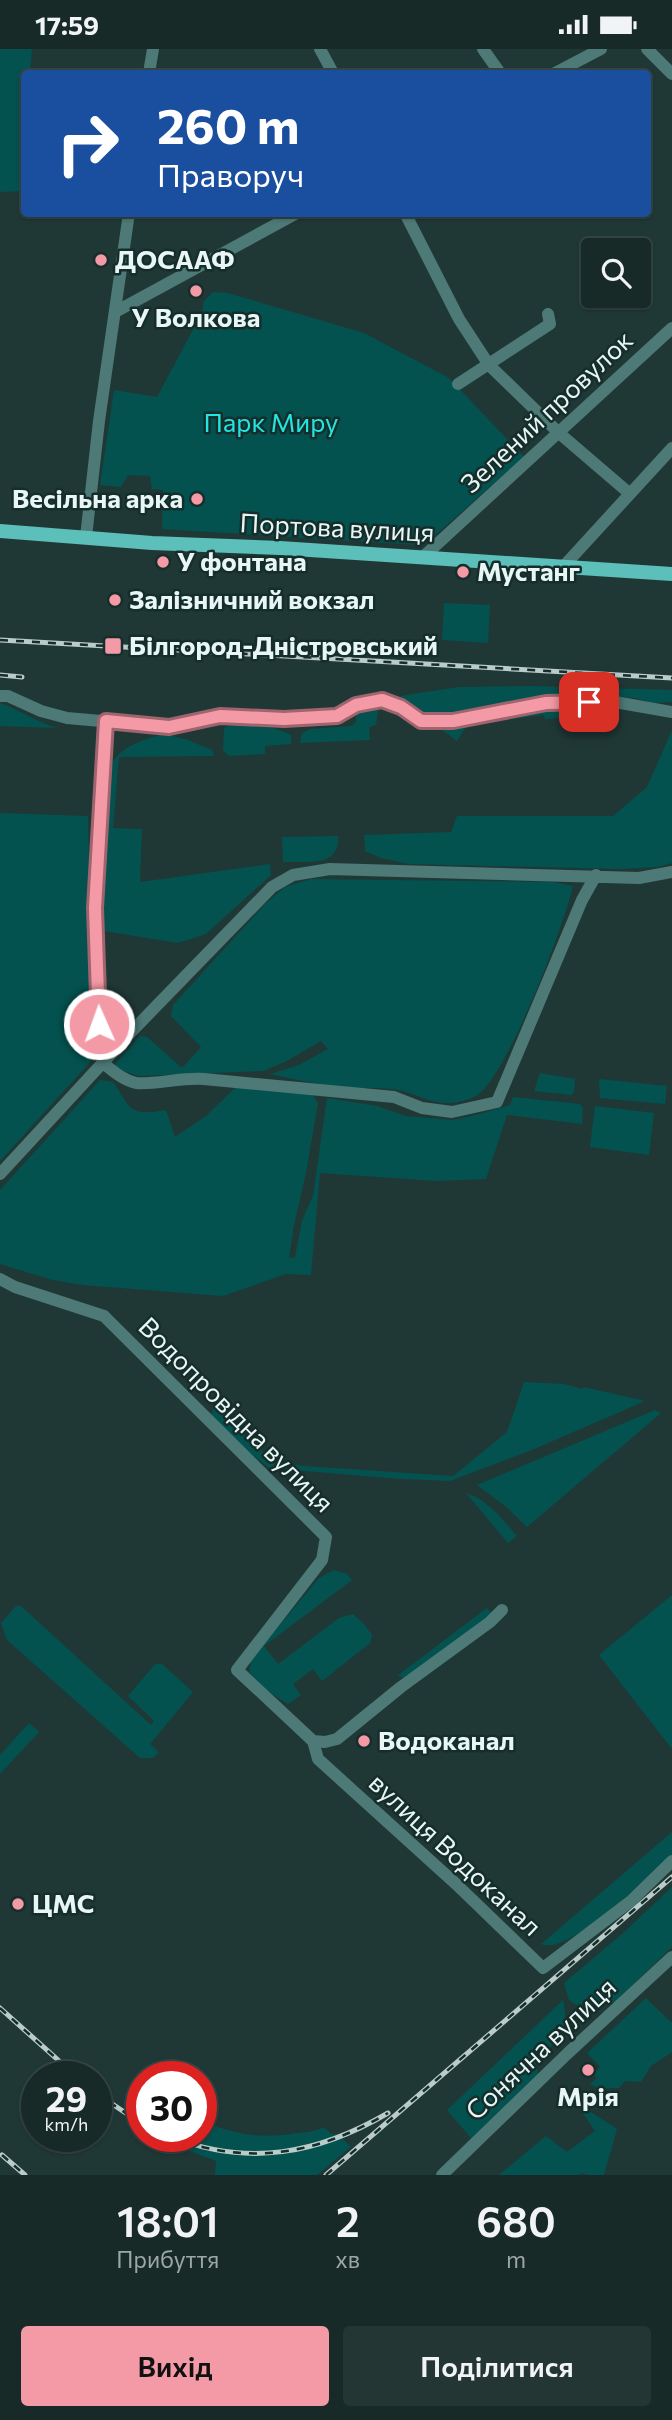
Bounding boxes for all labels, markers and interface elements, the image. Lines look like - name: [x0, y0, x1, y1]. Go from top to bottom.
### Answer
- text: 17:59: [35, 9, 99, 40]
- text: 260 m: [157, 94, 299, 154]
- icon: right: [42, 98, 133, 189]
- text: Праворуч: [157, 154, 304, 194]
- map controls: [581, 238, 651, 308]
- button: search: [581, 238, 651, 308]
- place label: ДОСААФ: [115, 243, 235, 274]
- marker: ДОСААФ: [93, 252, 109, 268]
- marker: У Волкова: [188, 283, 204, 299]
- place label: У Волкова: [132, 301, 260, 332]
- street label: Зелений провулок: [454, 323, 638, 498]
- park label: Парк Миру: [203, 406, 339, 437]
- place label: Весільна арка: [12, 482, 183, 513]
- marker: Весільна арка: [189, 491, 205, 507]
- street label: Портова вулиця: [239, 506, 435, 547]
- place label: У фонтана: [177, 545, 307, 576]
- marker: У фонтана: [155, 554, 171, 570]
- place label: Мустанг: [477, 555, 580, 586]
- marker: Мустанг: [455, 564, 471, 580]
- place label: Залізничний вокзал: [129, 583, 375, 614]
- marker: Залізничний вокзал: [107, 592, 123, 608]
- place label: Білгород-Дністровський: [129, 629, 438, 660]
- marker: Білгород-Дністровський: [103, 636, 123, 656]
- pin: [559, 672, 619, 732]
- icon: arrive: [570, 683, 608, 721]
- position arrow: [62, 987, 136, 1061]
- street label: Водопровідна вулиця: [133, 1310, 341, 1518]
- place label: Водоканал: [378, 1724, 515, 1755]
- marker: Водоканал: [356, 1733, 372, 1749]
- street label: вулиця Водоканал: [364, 1766, 548, 1941]
- place label: ЦМС: [32, 1887, 95, 1918]
- marker: ЦМС: [10, 1896, 26, 1912]
- street label: Сонячна вулиця: [458, 1970, 621, 2125]
- speed limit sign: 30: [126, 2061, 217, 2152]
- marker: Мрія: [580, 2062, 596, 2078]
- text: 29: [46, 2076, 87, 2119]
- place label: Мрія: [557, 2080, 619, 2111]
- text: km/h: [45, 2113, 88, 2135]
- text: 18:01: [117, 2194, 219, 2246]
- text: 2: [336, 2194, 360, 2246]
- text: 680: [476, 2194, 556, 2246]
- text: Прибуття: [116, 2245, 219, 2273]
- text: хв: [336, 2245, 360, 2273]
- text: m: [506, 2245, 526, 2273]
- button: Вихід: [21, 2326, 329, 2406]
- button: Поділитися: [343, 2326, 651, 2406]

